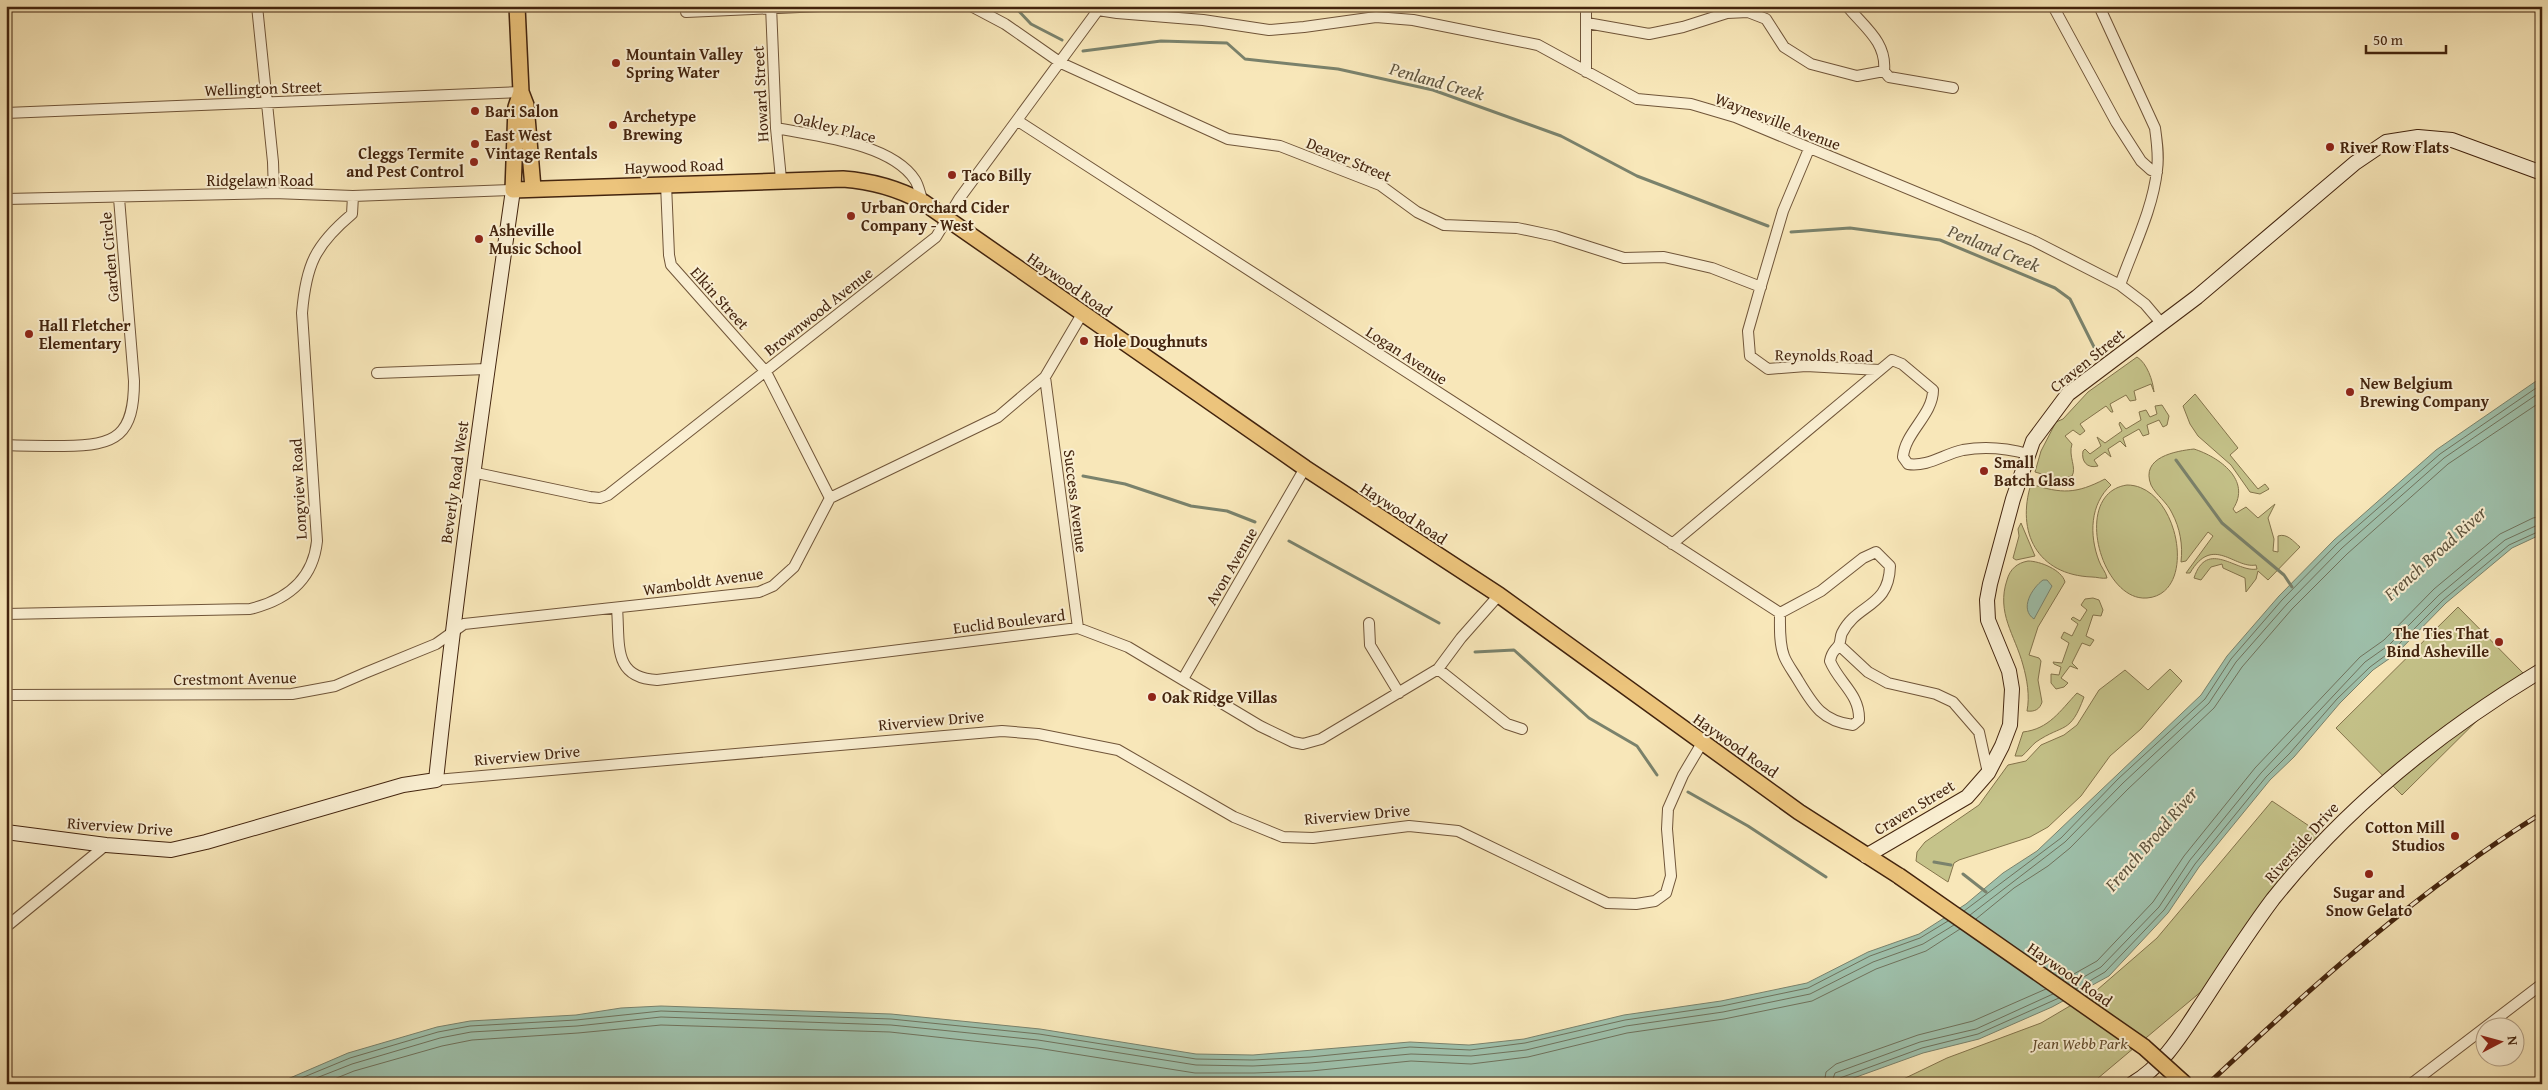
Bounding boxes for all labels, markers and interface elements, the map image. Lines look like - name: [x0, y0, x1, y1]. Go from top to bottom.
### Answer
- scale bar: [2366, 22, 2446, 54]
- text: 50 m: [2373, 29, 2404, 50]
- place label: Mountain Valley Spring Water: [626, 42, 744, 84]
- street label: Howard Street: [745, 45, 775, 143]
- water label: Penland Creek: [1386, 54, 1488, 108]
- marker: Mountain Valley Spring Water: [610, 57, 622, 69]
- street label: Wellington Street: [204, 74, 323, 102]
- street label: Waynesville Avenue: [1712, 86, 1844, 156]
- place label: Bari Salon: [485, 99, 559, 123]
- place label: Archetype Brewing: [623, 104, 696, 146]
- marker: Bari Salon: [469, 105, 481, 117]
- street label: Oakley Place: [791, 105, 879, 149]
- marker: Archetype Brewing: [607, 119, 619, 131]
- place label: East West Vintage Rentals: [485, 123, 598, 165]
- street label: Deaver Street: [1303, 130, 1396, 188]
- place label: River Row Flats: [2340, 135, 2449, 159]
- marker: East West Vintage Rentals: [469, 138, 481, 150]
- place label: Cleggs Termite and Pest Control: [346, 141, 464, 183]
- marker: River Row Flats: [2324, 141, 2336, 153]
- street label: Haywood Road: [624, 152, 724, 180]
- marker: Cleggs Termite and Pest Control: [468, 156, 480, 168]
- place label: Taco Billy: [962, 163, 1032, 187]
- street label: Ridgelawn Road: [207, 168, 314, 192]
- marker: Taco Billy: [946, 169, 958, 181]
- place label: Urban Orchard Cider Company - West: [861, 195, 1010, 237]
- marker: Urban Orchard Cider Company - West: [845, 210, 857, 222]
- street label: Garden Circle: [93, 211, 125, 303]
- water label: Penland Creek: [1943, 217, 2045, 279]
- place label: Asheville Music School: [489, 218, 582, 260]
- marker: Asheville Music School: [473, 233, 485, 245]
- street label: Haywood Road: [1023, 246, 1118, 323]
- street label: Elkin Street: [685, 261, 755, 335]
- street label: Brownwood Avenue: [758, 261, 878, 361]
- place label: Hall Fletcher Elementary: [39, 313, 131, 355]
- street label: Logan Avenue: [1361, 320, 1453, 390]
- street label: Craven Street: [2044, 322, 2130, 398]
- marker: Hall Fletcher Elementary: [23, 328, 35, 340]
- place label: Hole Doughnuts: [1094, 329, 1208, 353]
- marker: Hole Doughnuts: [1078, 335, 1090, 347]
- street label: Reynolds Road: [1775, 342, 1874, 368]
- place label: New Belgium Brewing Company: [2360, 371, 2490, 413]
- marker: New Belgium Brewing Company: [2344, 386, 2356, 398]
- street label: Beverly Road West: [434, 419, 475, 545]
- street label: Longview Road: [283, 437, 313, 540]
- street label: Success Avenue: [1058, 448, 1094, 554]
- place label: Small Batch Glass: [1994, 450, 2075, 492]
- marker: Small Batch Glass: [1978, 465, 1990, 477]
- street label: Haywood Road: [1356, 476, 1452, 550]
- water label: French Broad River: [2377, 498, 2493, 607]
- street label: Avon Avenue: [1199, 523, 1263, 609]
- street label: Wamboldt Avenue: [641, 561, 765, 601]
- street label: Euclid Boulevard: [952, 602, 1067, 640]
- place label: The Ties That Bind Asheville: [2387, 621, 2489, 663]
- marker: The Ties That Bind Asheville: [2493, 636, 2505, 648]
- street label: Crestmont Avenue: [173, 665, 297, 691]
- place label: Oak Ridge Villas: [1162, 685, 1278, 709]
- marker: Oak Ridge Villas: [1146, 691, 1158, 703]
- street label: Riverview Drive: [877, 703, 985, 737]
- street label: Haywood Road: [1689, 707, 1784, 784]
- street label: Riverview Drive: [473, 738, 581, 772]
- street label: Craven Street: [1869, 773, 1959, 841]
- water label: French Broad River: [2097, 780, 2205, 898]
- street label: Riverside Drive: [2258, 796, 2344, 888]
- street label: Riverview Drive: [1303, 797, 1411, 831]
- street label: Riverview Drive: [66, 810, 174, 842]
- place label: Cotton Mill Studios: [2365, 815, 2445, 857]
- marker: Cotton Mill Studios: [2449, 830, 2461, 842]
- marker: Sugar and Snow Gelato: [2363, 868, 2375, 880]
- place label: Sugar and Snow Gelato: [2326, 880, 2413, 922]
- street label: Haywood Road: [2023, 936, 2118, 1013]
- north arrow: [2476, 1018, 2526, 1068]
- park label: Jean Webb Park: [2029, 1031, 2128, 1055]
- text: N: [2502, 1035, 2523, 1047]

